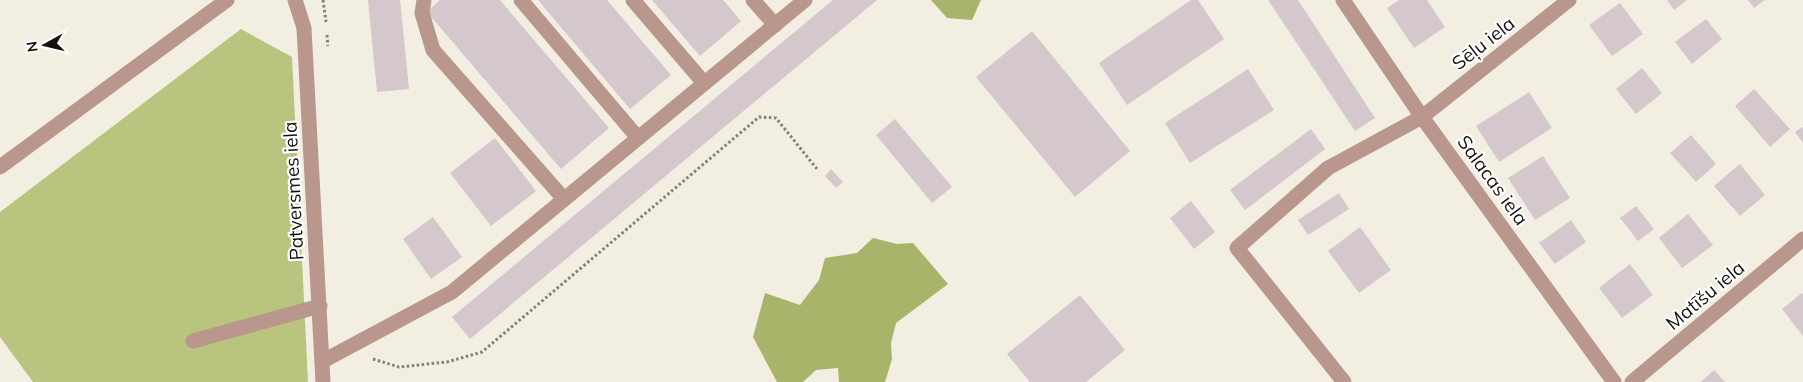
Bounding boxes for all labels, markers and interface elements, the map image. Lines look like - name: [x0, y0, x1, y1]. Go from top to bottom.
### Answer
- street label: Sēļu iela: [1447, 11, 1520, 76]
- north arrow: [20, 20, 70, 70]
- text: N: [22, 40, 42, 53]
- street label: Patversmes iela: [277, 121, 309, 261]
- street label: Salacas iela: [1452, 130, 1534, 230]
- street label: Matīšu iela: [1661, 255, 1749, 335]

